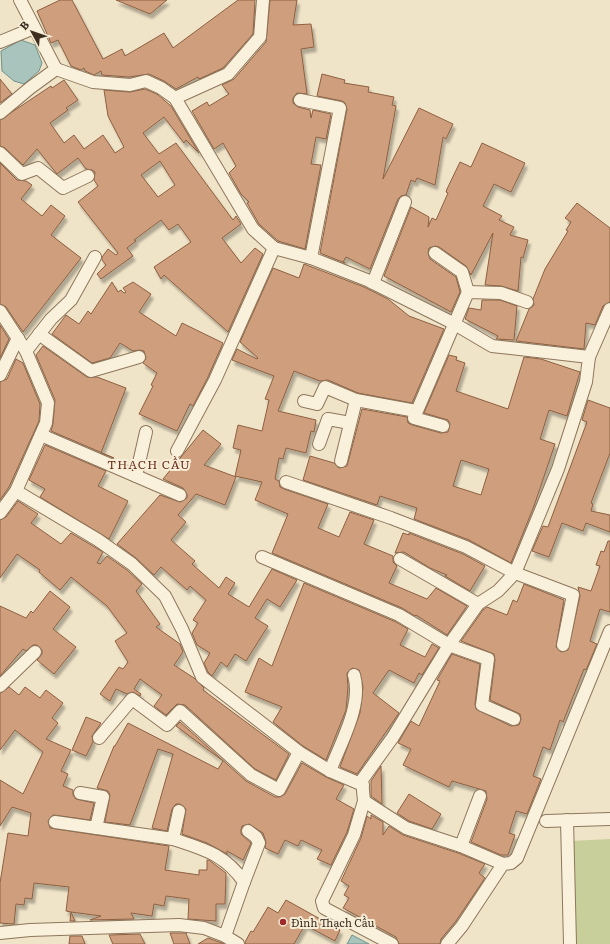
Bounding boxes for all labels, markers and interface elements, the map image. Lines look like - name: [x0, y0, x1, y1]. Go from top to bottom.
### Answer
- north arrow: [12, 12, 52, 52]
- text: B: [15, 17, 32, 33]
- district label: THẠCH CẦU: [107, 455, 191, 473]
- place label: Đình Thạch Cầu: [291, 914, 374, 930]
- marker: Đình Thạch Cầu: [278, 917, 288, 927]

